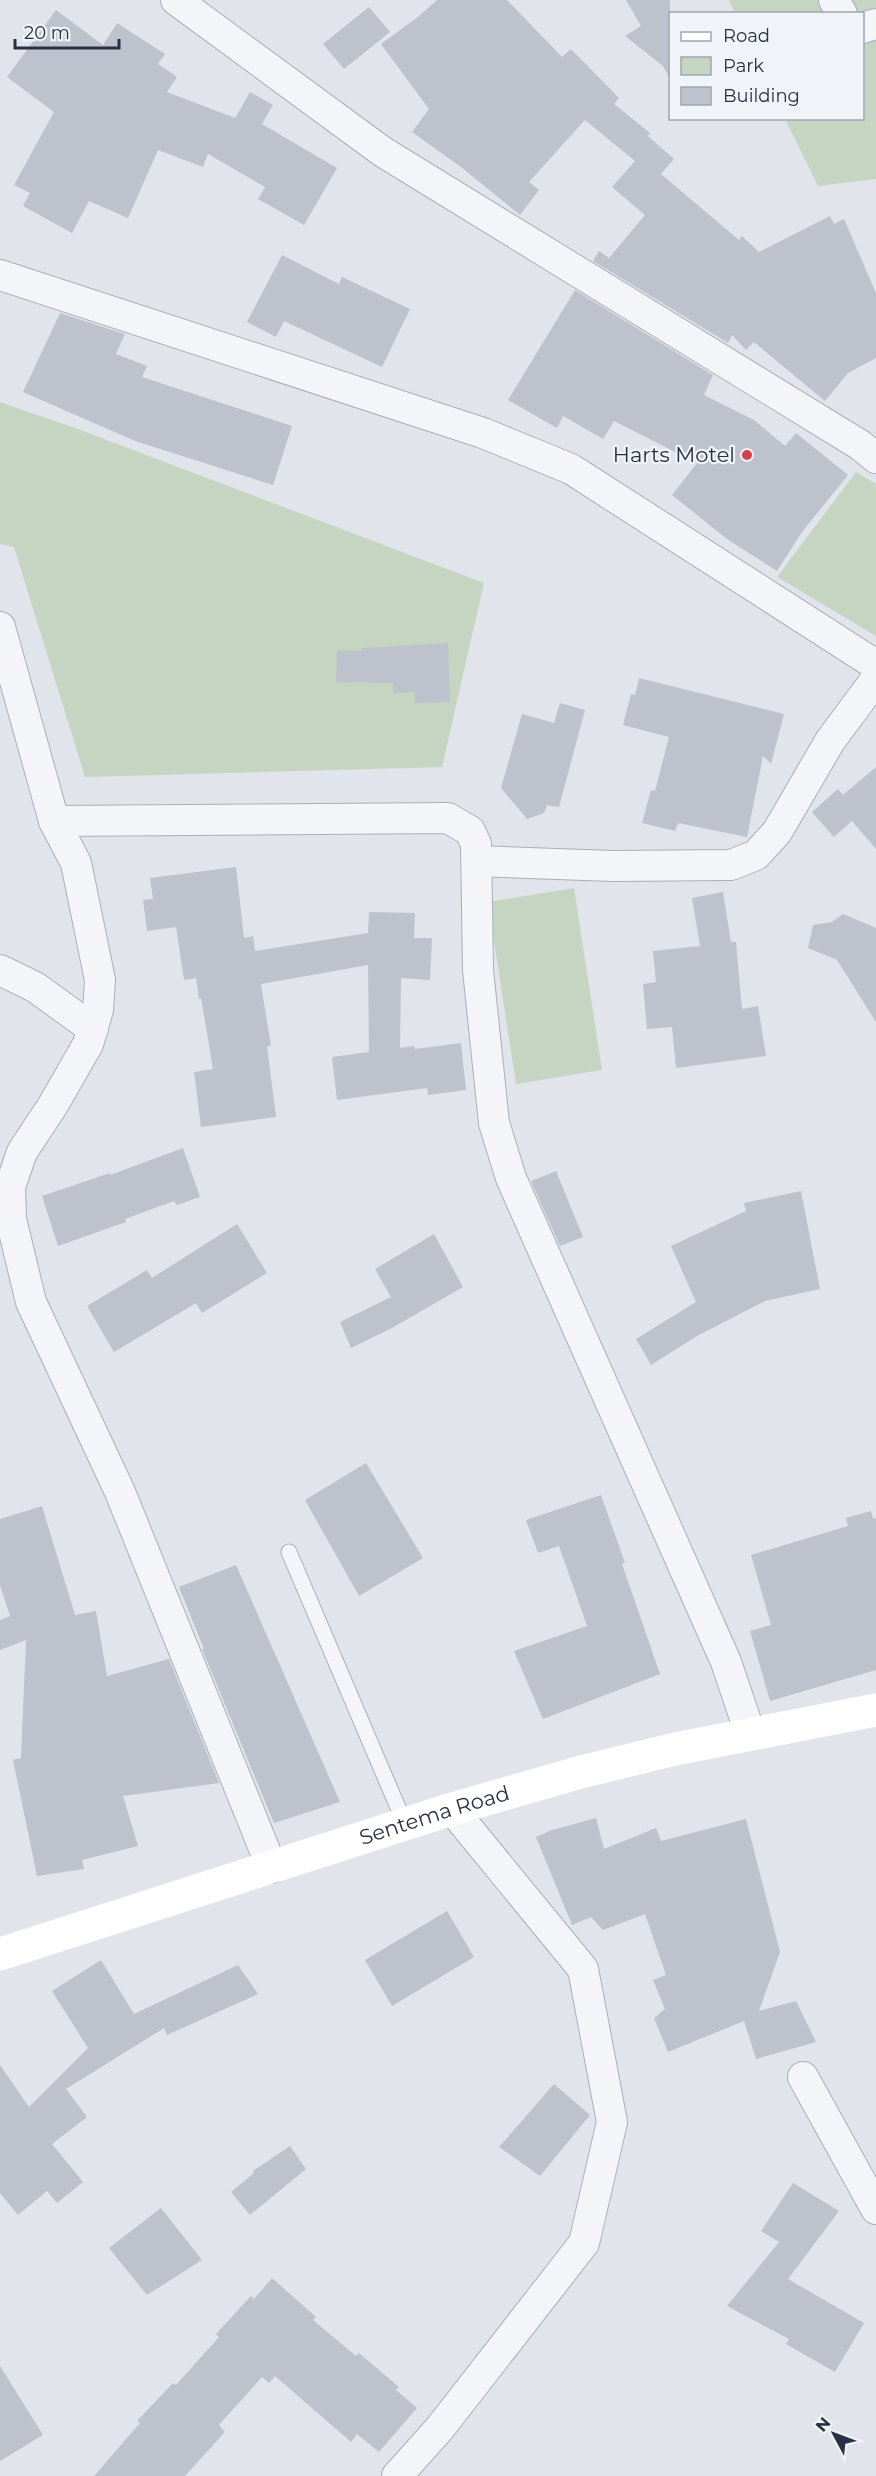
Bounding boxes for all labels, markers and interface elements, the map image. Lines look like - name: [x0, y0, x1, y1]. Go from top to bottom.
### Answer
- scale bar: [15, 12, 118, 50]
- legend: [669, 12, 864, 120]
- text: 20 m: [24, 22, 70, 44]
- text: Road: [723, 25, 770, 47]
- text: Park: [723, 55, 764, 77]
- text: Building: [723, 85, 800, 107]
- place label: Harts Motel: [613, 442, 735, 467]
- marker: Harts Motel: [740, 448, 754, 462]
- street label: Sentema Road: [356, 1780, 512, 1850]
- north arrow: [804, 2404, 864, 2464]
- text: N: [812, 2413, 834, 2436]

